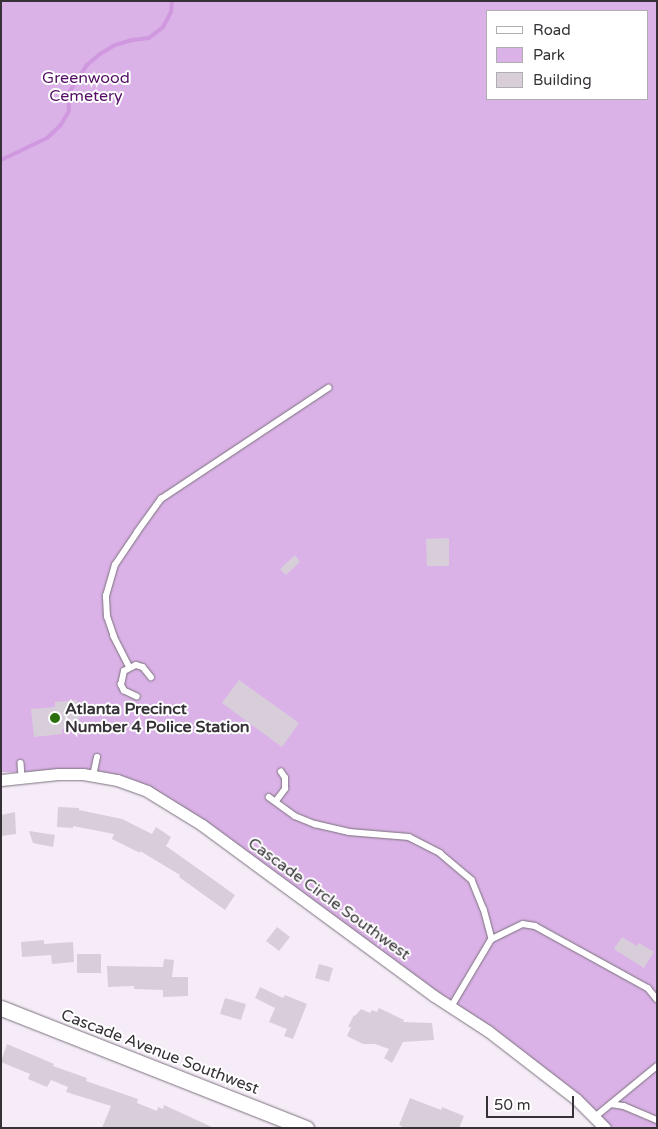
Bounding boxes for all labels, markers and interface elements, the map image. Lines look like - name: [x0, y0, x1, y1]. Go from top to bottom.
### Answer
- legend: [486, 10, 648, 100]
- text: Road: [533, 21, 571, 39]
- text: Park: [533, 46, 565, 64]
- park label: Greenwood Cemetery: [42, 68, 130, 106]
- text: Building: [533, 71, 592, 89]
- place label: Atlanta Precinct Number 4 Police Station: [65, 699, 250, 737]
- marker: Atlanta Precinct Number 4 Police Station: [49, 712, 61, 724]
- street label: Cascade Circle Southwest: [244, 834, 414, 964]
- street label: Cascade Avenue Southwest: [58, 1005, 262, 1099]
- scale bar: [488, 1086, 576, 1118]
- text: 50 m: [494, 1096, 531, 1114]

